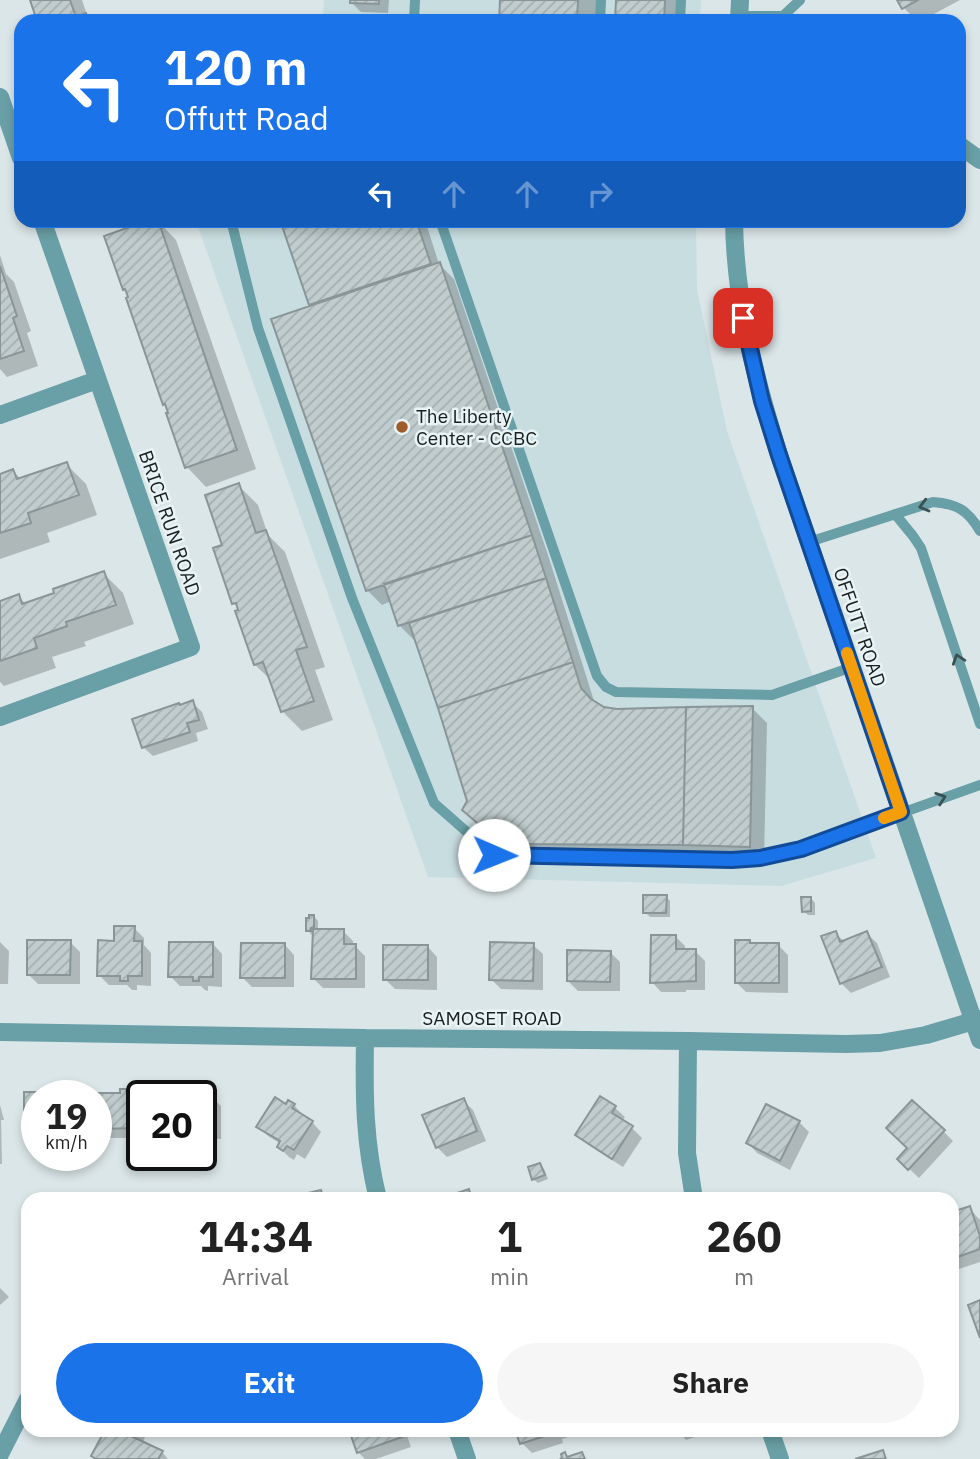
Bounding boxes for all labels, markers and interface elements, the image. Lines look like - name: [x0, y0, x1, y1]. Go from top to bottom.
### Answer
- text: 120 m: [164, 35, 308, 98]
- icon: left: [49, 42, 140, 133]
- text: Offutt Road: [164, 97, 329, 139]
- icon: left: [362, 175, 400, 213]
- icon: ahead: [435, 175, 473, 213]
- icon: ahead: [508, 175, 546, 213]
- icon: right: [581, 175, 619, 213]
- pin: [713, 288, 773, 348]
- icon: arrive: [724, 299, 762, 337]
- place label: The Liberty Center - CCBC: [416, 404, 537, 450]
- marker: The Liberty Center - CCBC: [394, 419, 410, 435]
- street label: BRICE RUN ROAD: [134, 447, 206, 599]
- one-way arrow: [918, 498, 930, 512]
- street label: OFFUTT ROAD: [828, 564, 892, 690]
- one-way arrow: [952, 654, 966, 666]
- one-way arrow: [934, 792, 946, 806]
- position arrow: [457, 818, 531, 892]
- street label: SAMOSET ROAD: [422, 1006, 562, 1030]
- speed limit sign: 20: [126, 1080, 217, 1171]
- text: 19: [45, 1093, 88, 1139]
- text: km/h: [45, 1131, 88, 1154]
- text: 14:34: [198, 1209, 313, 1264]
- text: 1: [497, 1209, 522, 1264]
- text: 260: [706, 1209, 782, 1264]
- text: Arrival: [222, 1261, 289, 1291]
- text: min: [490, 1261, 529, 1291]
- text: m: [734, 1261, 754, 1291]
- button: Exit: [56, 1343, 483, 1423]
- button: Share: [497, 1343, 924, 1423]

